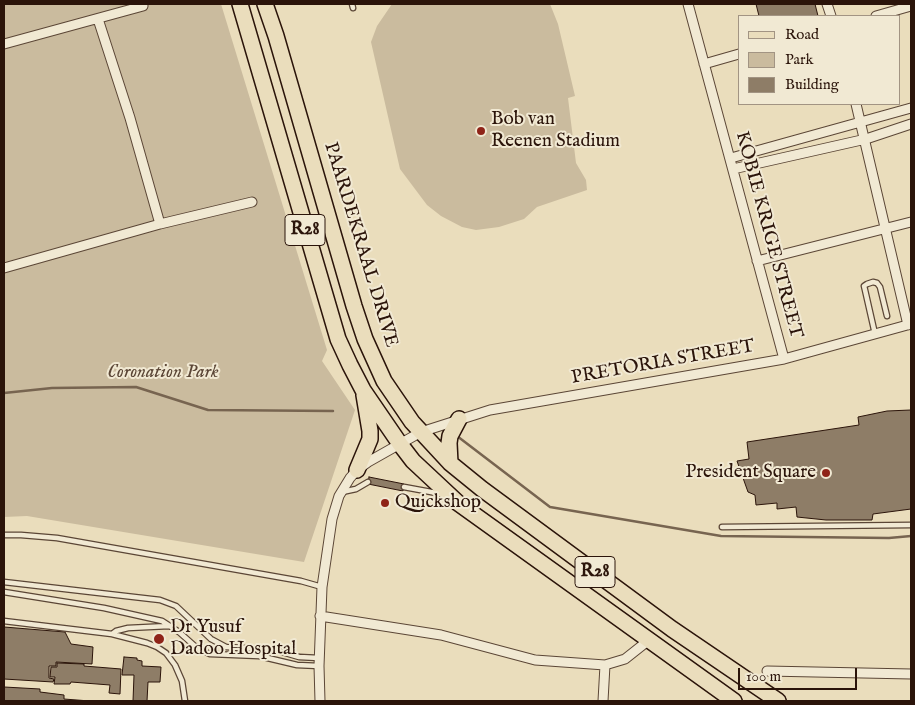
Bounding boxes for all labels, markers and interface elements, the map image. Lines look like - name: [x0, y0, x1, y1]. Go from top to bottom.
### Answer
- legend: [738, 15, 900, 105]
- text: Road: [785, 25, 819, 44]
- text: Park: [785, 50, 814, 69]
- text: Building: [785, 75, 839, 94]
- place label: Bob van Reenen Stadium: [491, 109, 620, 153]
- marker: Bob van Reenen Stadium: [475, 125, 487, 137]
- street label: KOBIE KRIGE STREET: [729, 129, 807, 341]
- street label: PAARDEKRAAL DRIVE: [318, 140, 402, 350]
- road number: R28: [285, 214, 325, 246]
- street label: PRETORIA STREET: [570, 336, 756, 390]
- park label: Coronation Park: [107, 362, 219, 384]
- place label: President Square: [685, 462, 816, 484]
- marker: President Square: [820, 467, 832, 479]
- place label: Quickshop: [395, 492, 481, 514]
- marker: Quickshop: [379, 497, 391, 509]
- road number: R28: [575, 556, 615, 588]
- place label: Dr Yusuf Dadoo Hospital: [170, 617, 296, 661]
- marker: Dr Yusuf Dadoo Hospital: [152, 632, 166, 646]
- scale bar: [740, 658, 859, 690]
- text: 100 m: [746, 667, 781, 686]

